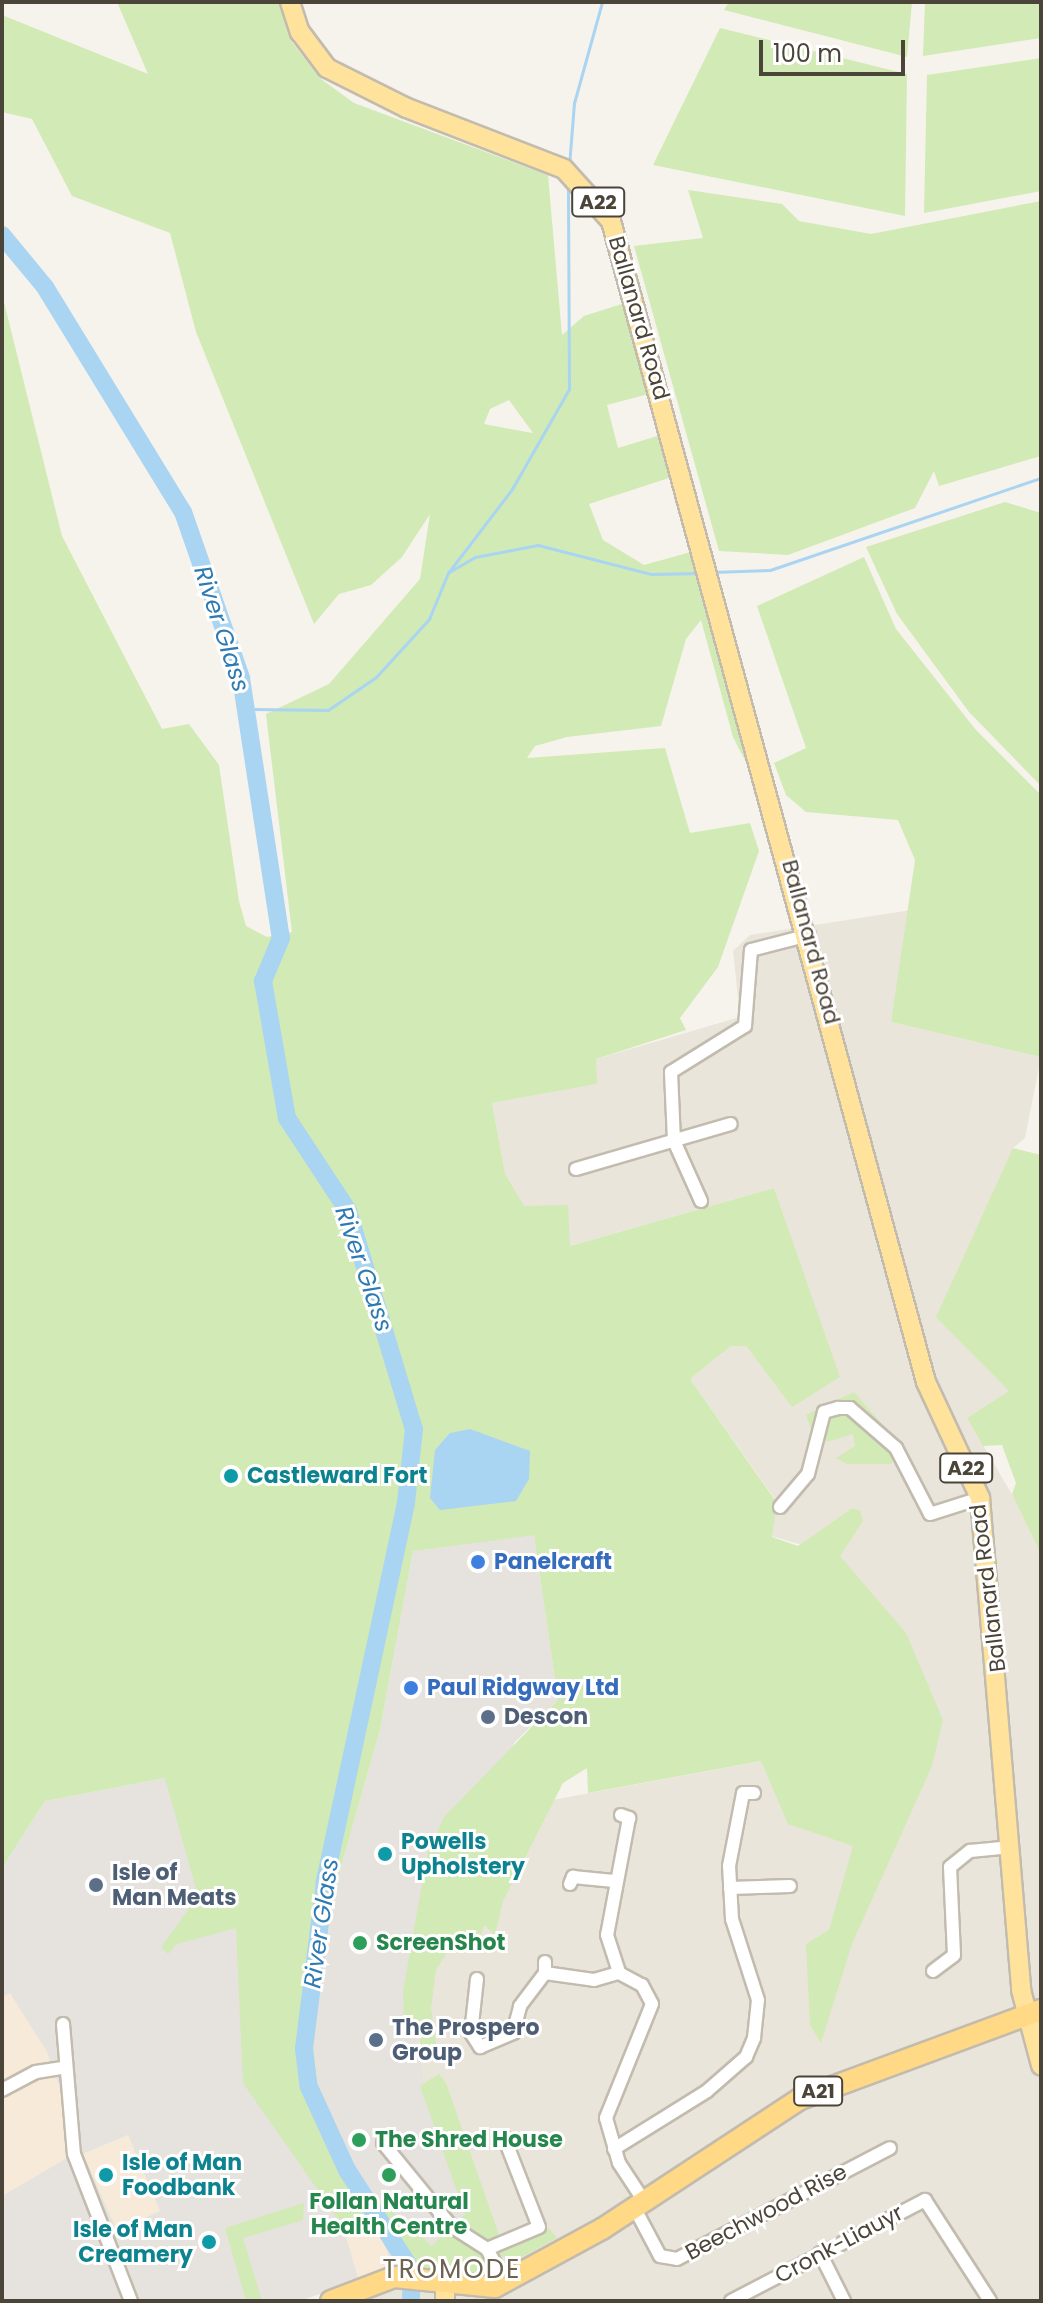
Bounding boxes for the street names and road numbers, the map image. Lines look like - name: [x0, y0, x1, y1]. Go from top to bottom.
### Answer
- road number: A22: [570, 186, 626, 218]
- street label: Ballanard Road: [603, 233, 675, 403]
- street label: Ballanard Road: [776, 857, 846, 1027]
- road number: A22: [938, 1452, 994, 1484]
- street label: Ballanard Road: [965, 1502, 1011, 1674]
- road number: A21: [792, 2075, 844, 2107]
- street label: Beechwood Rise: [681, 2158, 851, 2266]
- street label: Cronk-Liauyr: [770, 2199, 908, 2289]

